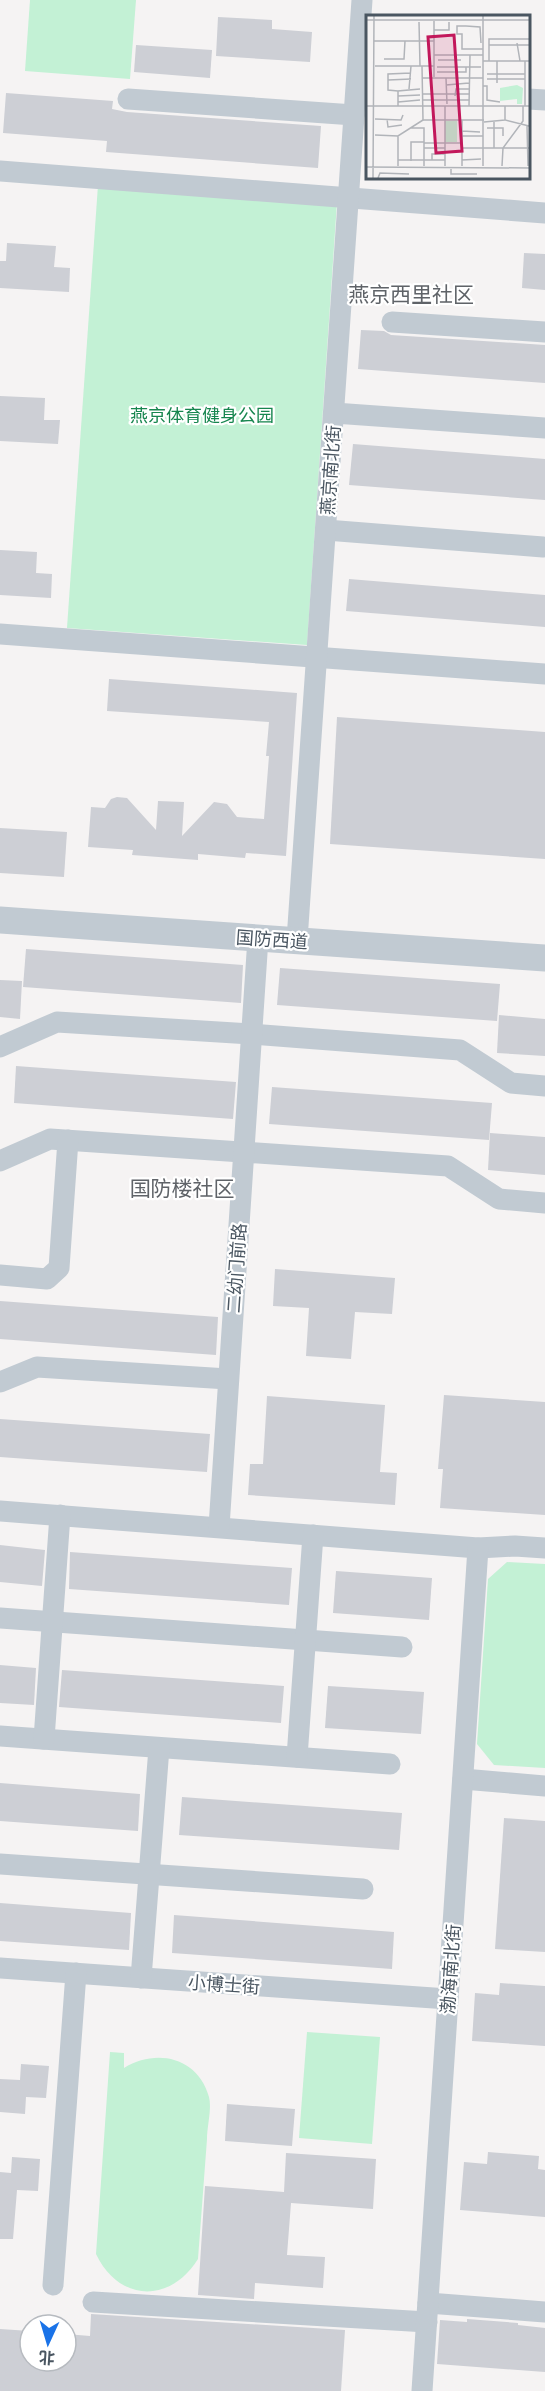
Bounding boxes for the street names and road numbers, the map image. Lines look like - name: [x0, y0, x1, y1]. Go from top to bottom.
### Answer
- street label: 燕京南北街: [316, 424, 344, 516]
- street label: 国防西道: [235, 926, 309, 952]
- street label: 二幼门前路: [222, 1222, 250, 1314]
- street label: 渤海南北街: [436, 1923, 464, 2015]
- street label: 小博士街: [187, 1971, 261, 1997]

